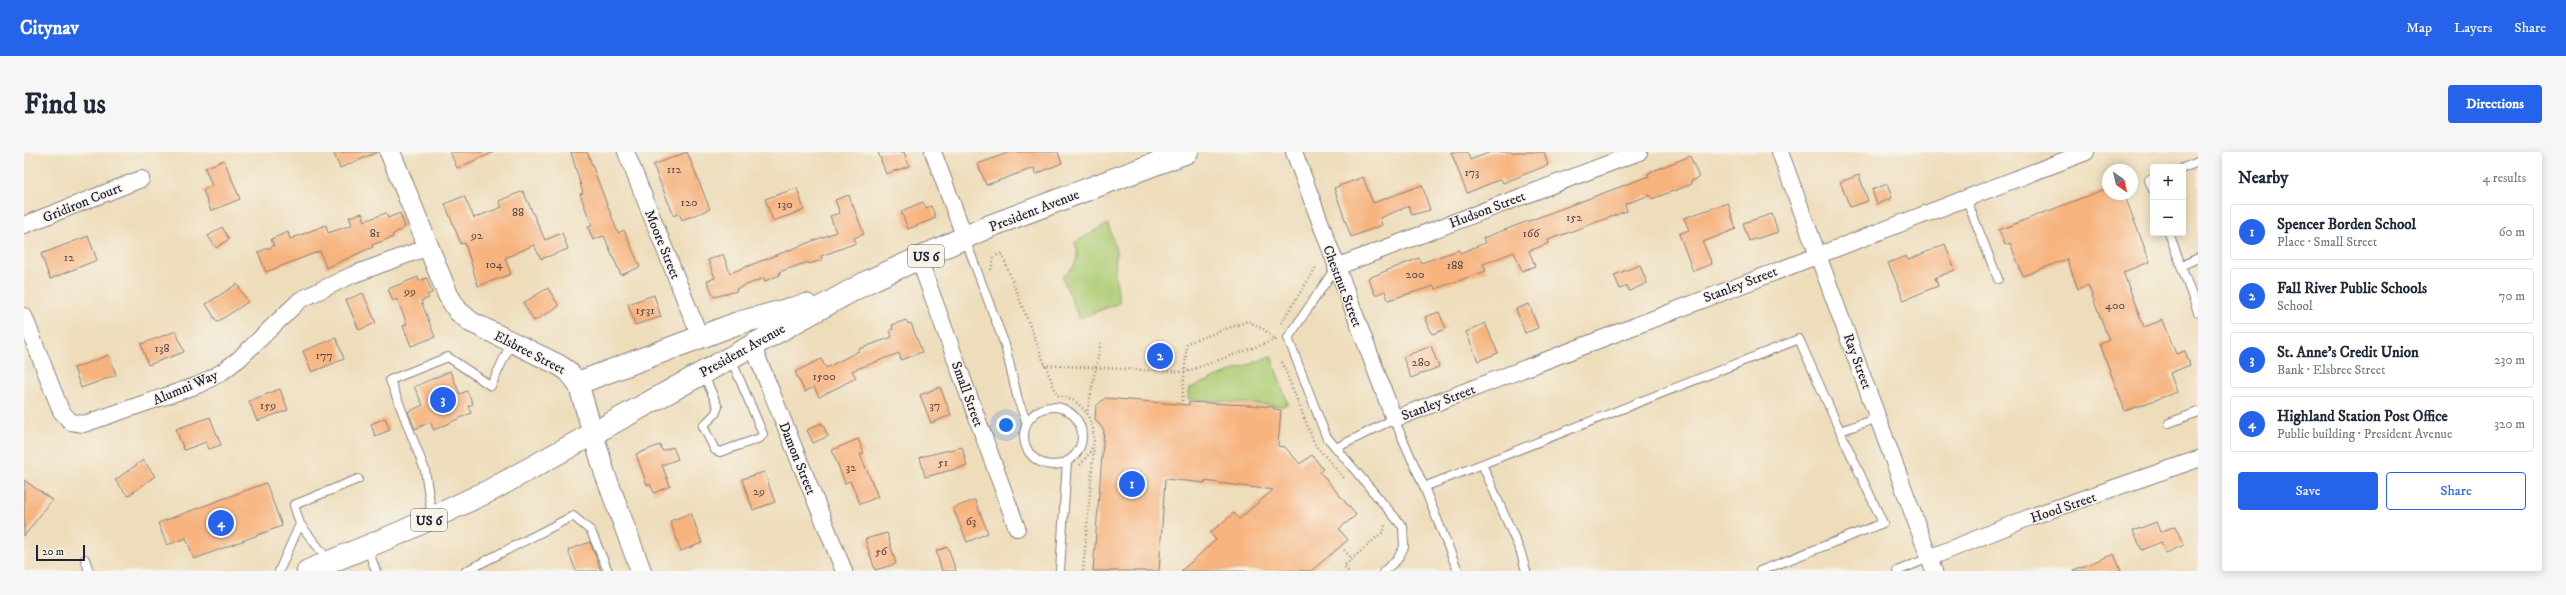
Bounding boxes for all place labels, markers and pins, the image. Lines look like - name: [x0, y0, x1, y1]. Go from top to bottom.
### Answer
- pin: 2: [1147, 341, 1173, 371]
- pin: 3: [430, 385, 456, 415]
- pin: 1: [1119, 469, 1145, 499]
- pin: 4: [208, 508, 234, 538]

